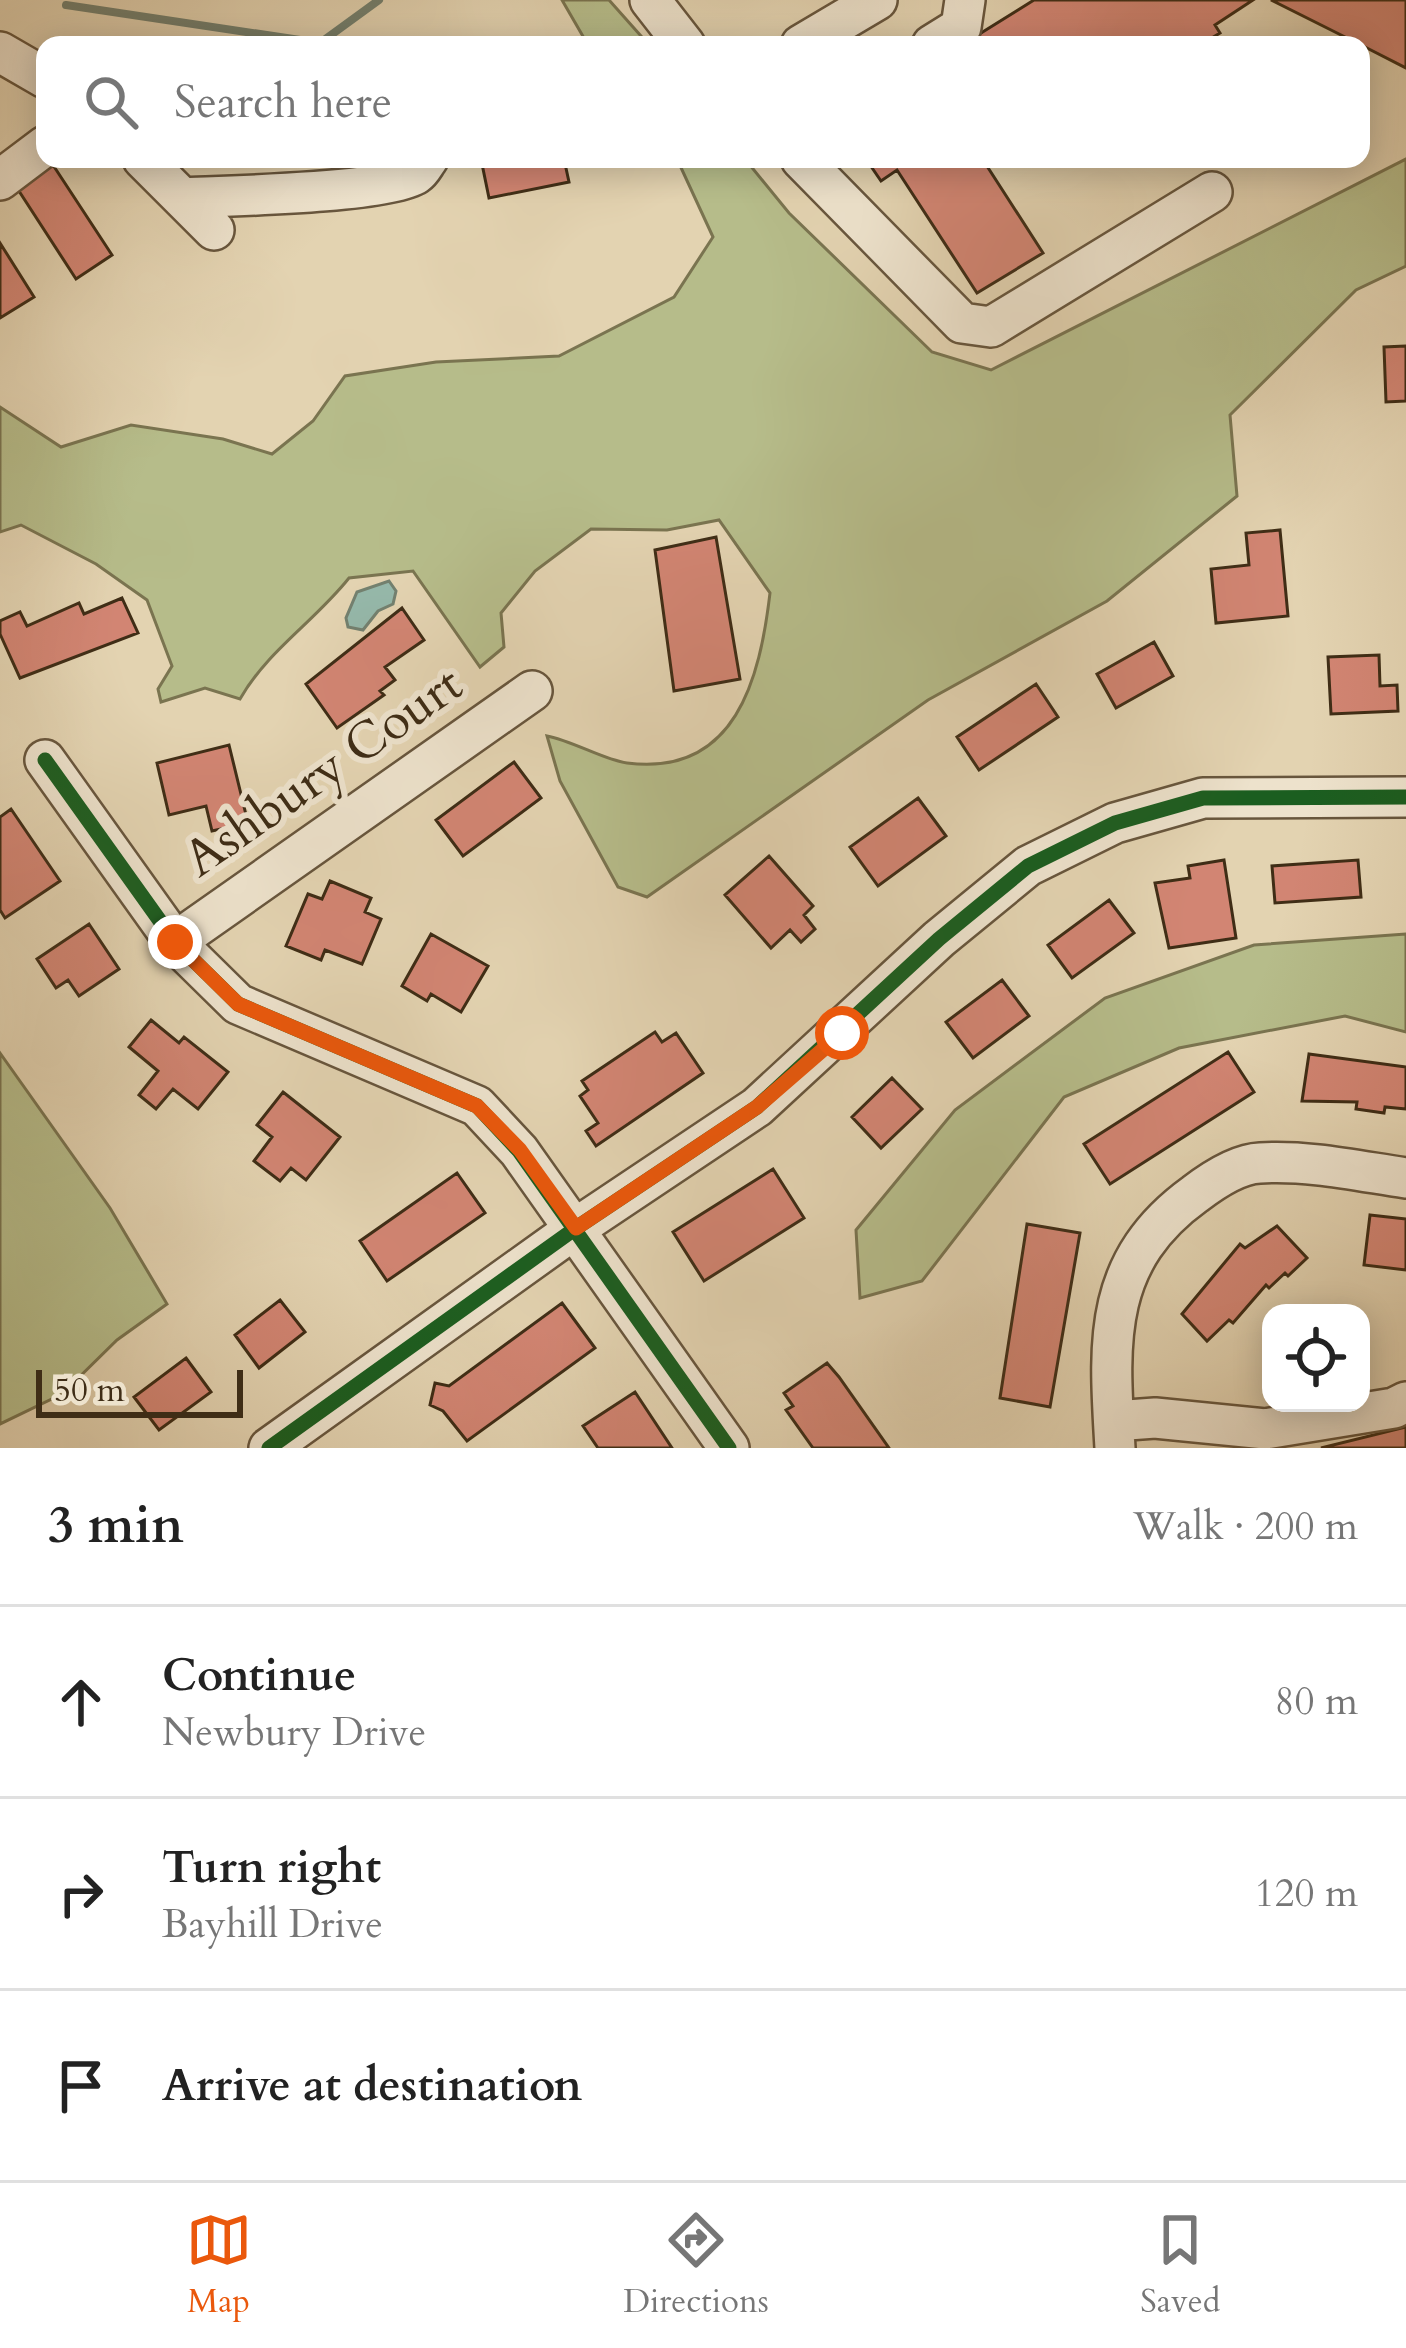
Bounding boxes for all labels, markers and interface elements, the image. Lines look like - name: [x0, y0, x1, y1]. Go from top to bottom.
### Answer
- search box: [36, 36, 1370, 168]
- icon: search: [78, 69, 144, 135]
- text: Search here: [174, 72, 392, 133]
- street label: Ashbury Court: [170, 650, 476, 894]
- route end: [148, 915, 202, 969]
- route start: [815, 1006, 869, 1060]
- map controls: [1262, 1304, 1370, 1412]
- button: locate: [1262, 1304, 1370, 1412]
- scale bar: [36, 1364, 243, 1417]
- text: 50 m: [54, 1368, 125, 1413]
- text: 3 min: [48, 1491, 184, 1561]
- text: Walk · 200 m: [1133, 1500, 1358, 1553]
- text: Continue: [162, 1645, 356, 1706]
- icon: ahead: [48, 1669, 114, 1735]
- text: 80 m: [1275, 1675, 1358, 1728]
- text: Newbury Drive: [162, 1706, 426, 1759]
- text: Turn right: [162, 1837, 381, 1898]
- icon: right: [48, 1861, 114, 1927]
- text: 120 m: [1255, 1867, 1358, 1920]
- text: Bayhill Drive: [162, 1898, 383, 1951]
- icon: arrive: [48, 2053, 114, 2119]
- text: Arrive at destination: [162, 2055, 582, 2116]
- tab: Map: [186, 2207, 252, 2324]
- tab: Directions: [623, 2207, 769, 2324]
- tab: Saved: [1140, 2207, 1220, 2324]

